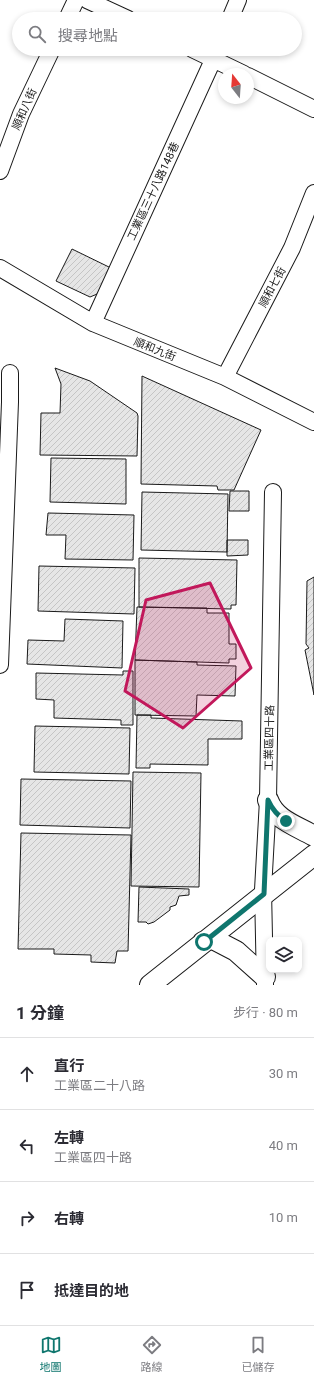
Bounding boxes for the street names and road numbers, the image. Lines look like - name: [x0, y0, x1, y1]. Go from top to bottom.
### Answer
- street label: 順和八街: [10, 86, 39, 132]
- street label: 工業區三十八路148巷: [125, 140, 182, 242]
- street label: 順和七街: [256, 265, 289, 310]
- street label: 順和九街: [132, 335, 178, 364]
- street label: 工業區四十路: [262, 705, 277, 771]

